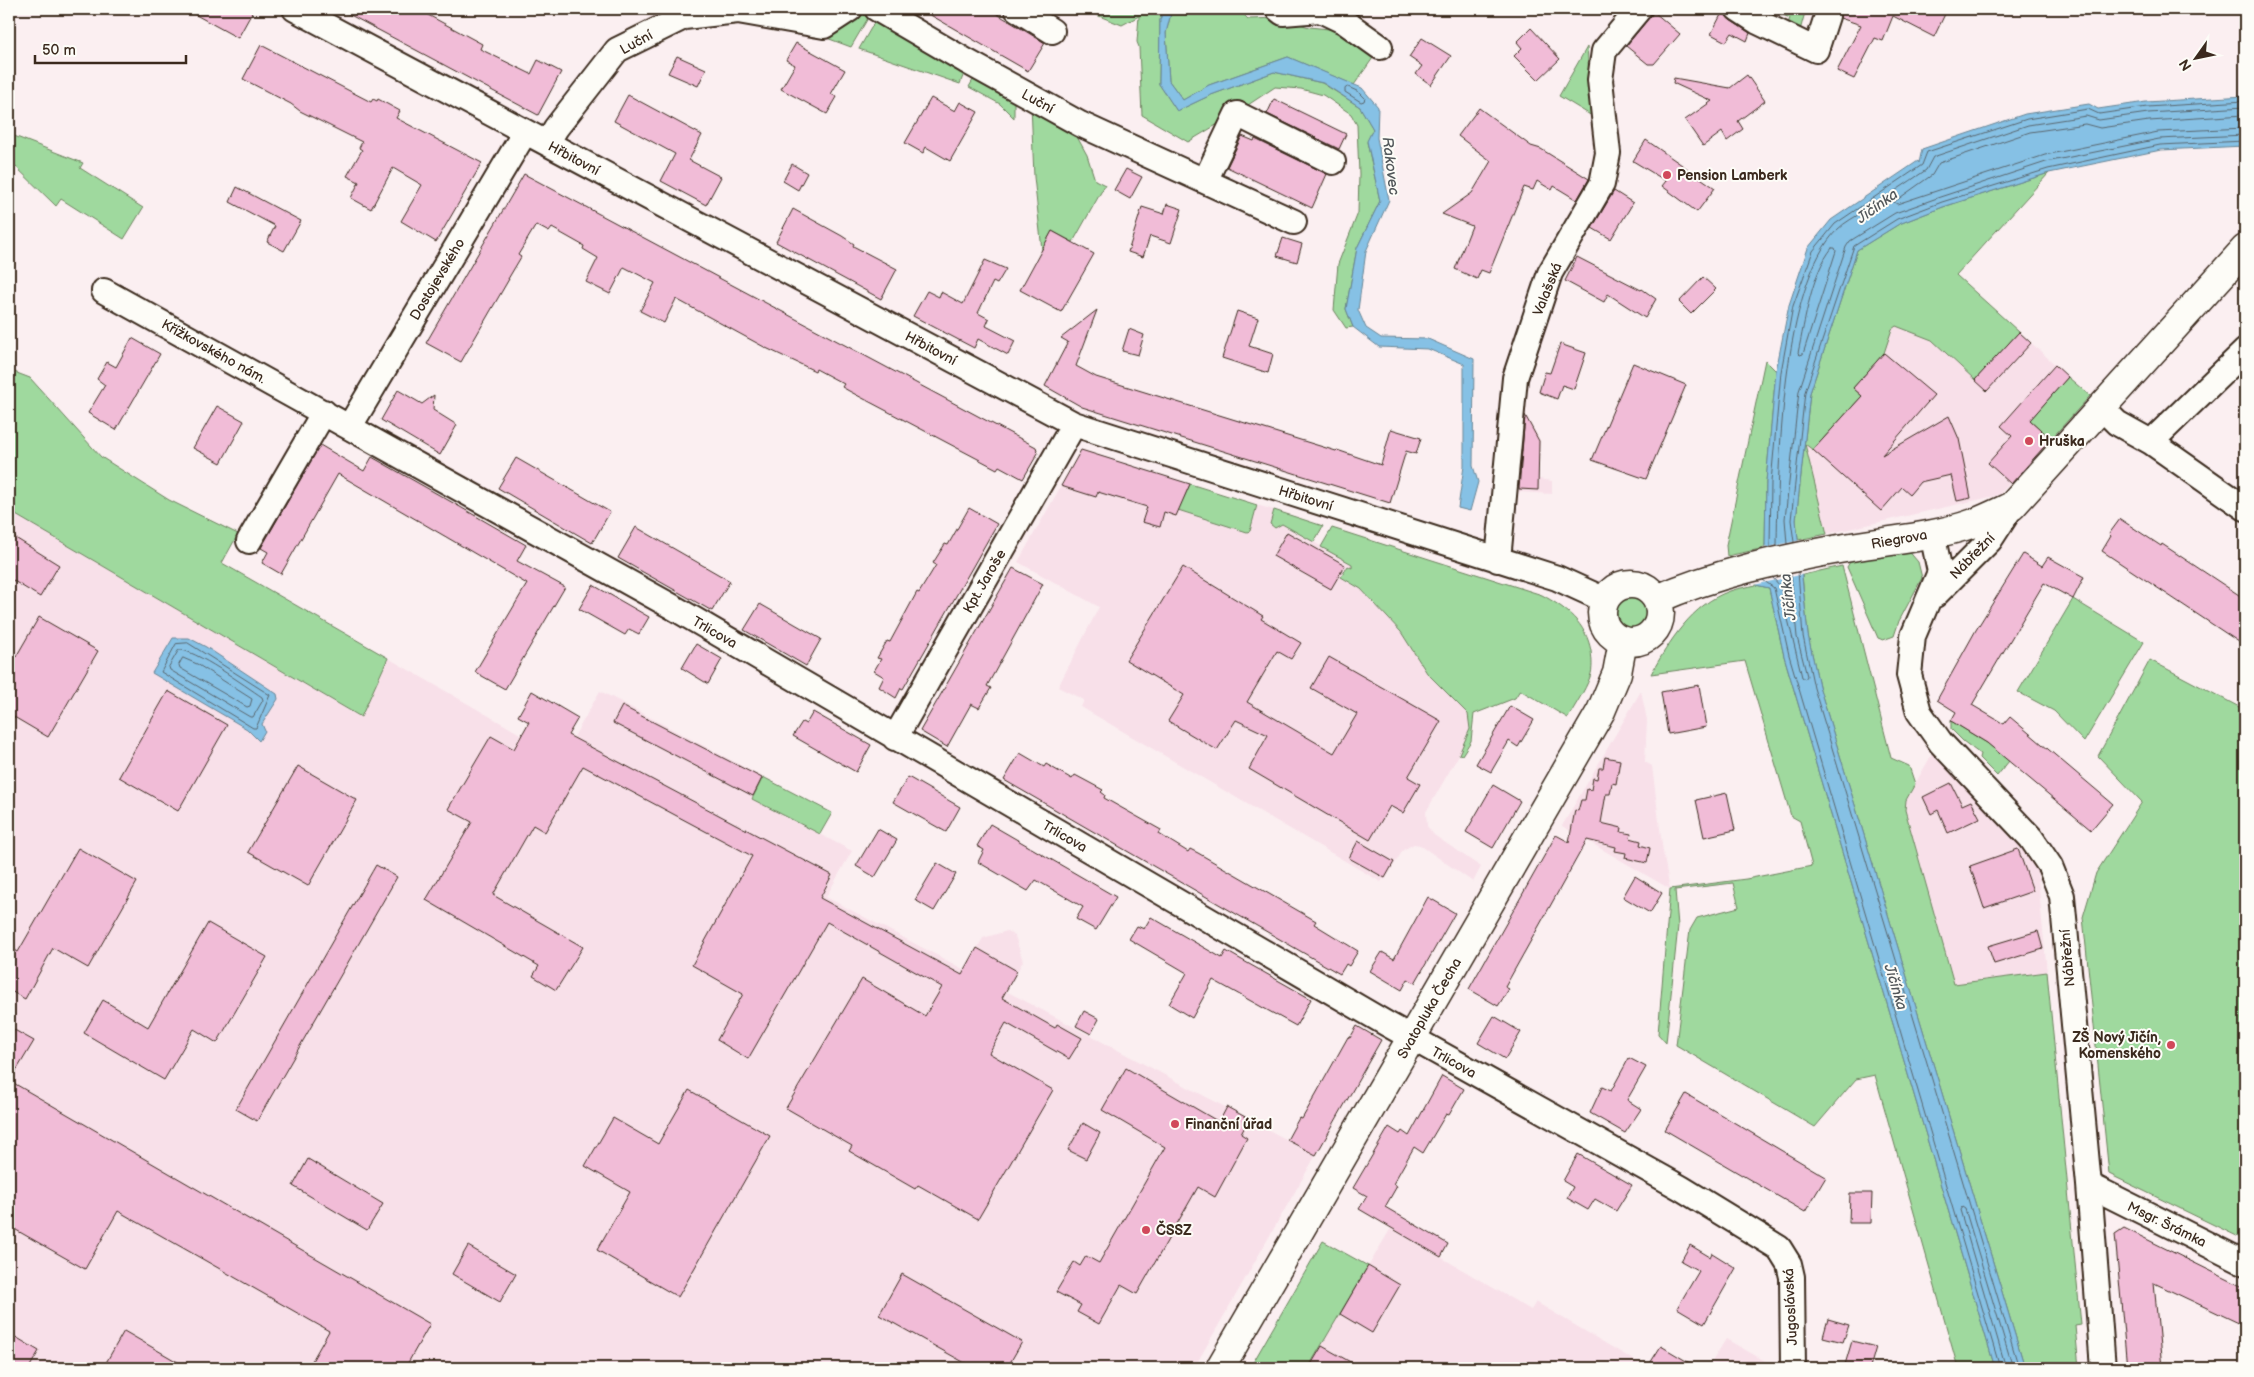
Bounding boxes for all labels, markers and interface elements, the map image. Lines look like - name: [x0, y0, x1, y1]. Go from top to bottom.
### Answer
- street label: Luční: [617, 26, 656, 58]
- scale bar: [35, 32, 186, 64]
- north arrow: [2172, 32, 2222, 82]
- text: 50 m: [42, 41, 76, 60]
- text: N: [2176, 56, 2196, 74]
- street label: Luční: [1019, 86, 1058, 118]
- water label: Rakovec: [1378, 136, 1404, 196]
- street label: Hřbitovní: [545, 138, 603, 179]
- place label: Pension Lamberk: [1677, 167, 1788, 184]
- marker: Pension Lamberk: [1661, 169, 1673, 181]
- water label: Jičínka: [1852, 185, 1902, 228]
- street label: Dostojevského: [406, 235, 469, 323]
- street label: Valašská: [1529, 260, 1566, 318]
- street label: Křížkovského nám.: [158, 316, 269, 387]
- street label: Hřbitovní: [902, 328, 960, 369]
- place label: Hruška: [2039, 433, 2085, 450]
- marker: Hruška: [2023, 435, 2035, 447]
- street label: Hřbitovní: [1277, 482, 1336, 515]
- street label: Riegrova: [1870, 526, 1929, 553]
- street label: Nábřežní: [1946, 529, 1999, 583]
- street label: Kpt. Jaroše: [959, 546, 1009, 616]
- water label: Jičínka: [1776, 573, 1801, 622]
- street label: Trlicova: [689, 613, 740, 652]
- street label: Trlicova: [1039, 817, 1090, 856]
- street label: Nábřežní: [2056, 928, 2078, 987]
- street label: Svatopluka Čecha: [1393, 954, 1465, 1062]
- water label: Jičínka: [1879, 961, 1911, 1012]
- place label: ZŠ Nový Jičín, Komenského: [2072, 1027, 2161, 1062]
- marker: ZŠ Nový Jičín, Komenského: [2165, 1039, 2177, 1051]
- street label: Trlicova: [1428, 1043, 1479, 1082]
- place label: Finanční úřad: [1185, 1116, 1272, 1133]
- marker: Finanční úřad: [1169, 1118, 1181, 1130]
- street label: Msgr. Šrámka: [2125, 1197, 2210, 1251]
- place label: ČSSZ: [1156, 1220, 1192, 1239]
- marker: ČSSZ: [1140, 1224, 1152, 1236]
- street label: Jugoslávská: [1780, 1268, 1801, 1346]

